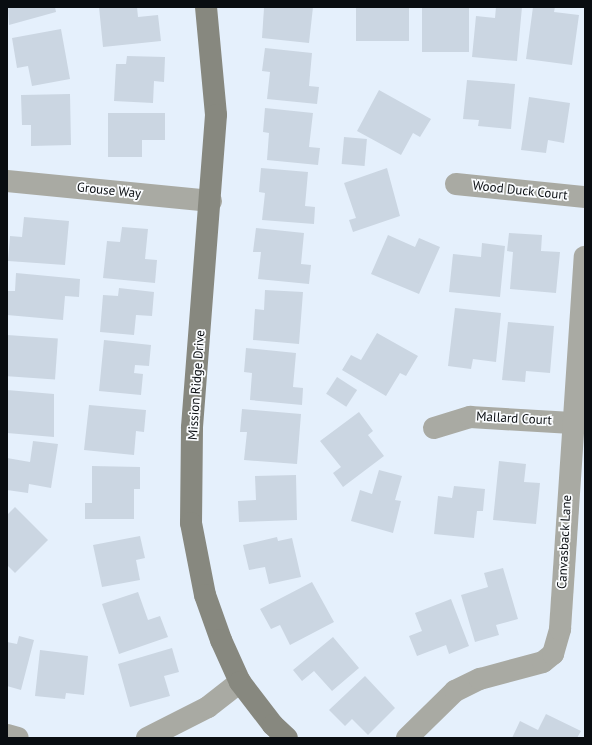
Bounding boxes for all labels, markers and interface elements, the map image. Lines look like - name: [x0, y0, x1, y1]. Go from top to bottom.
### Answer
- street label: Wood Duck Court: [472, 178, 568, 204]
- street label: Grouse Way: [76, 180, 142, 202]
- street label: Mission Ridge Drive: [185, 330, 209, 440]
- street label: Mallard Court: [476, 409, 552, 429]
- street label: Canvasback Lane: [555, 494, 575, 590]

